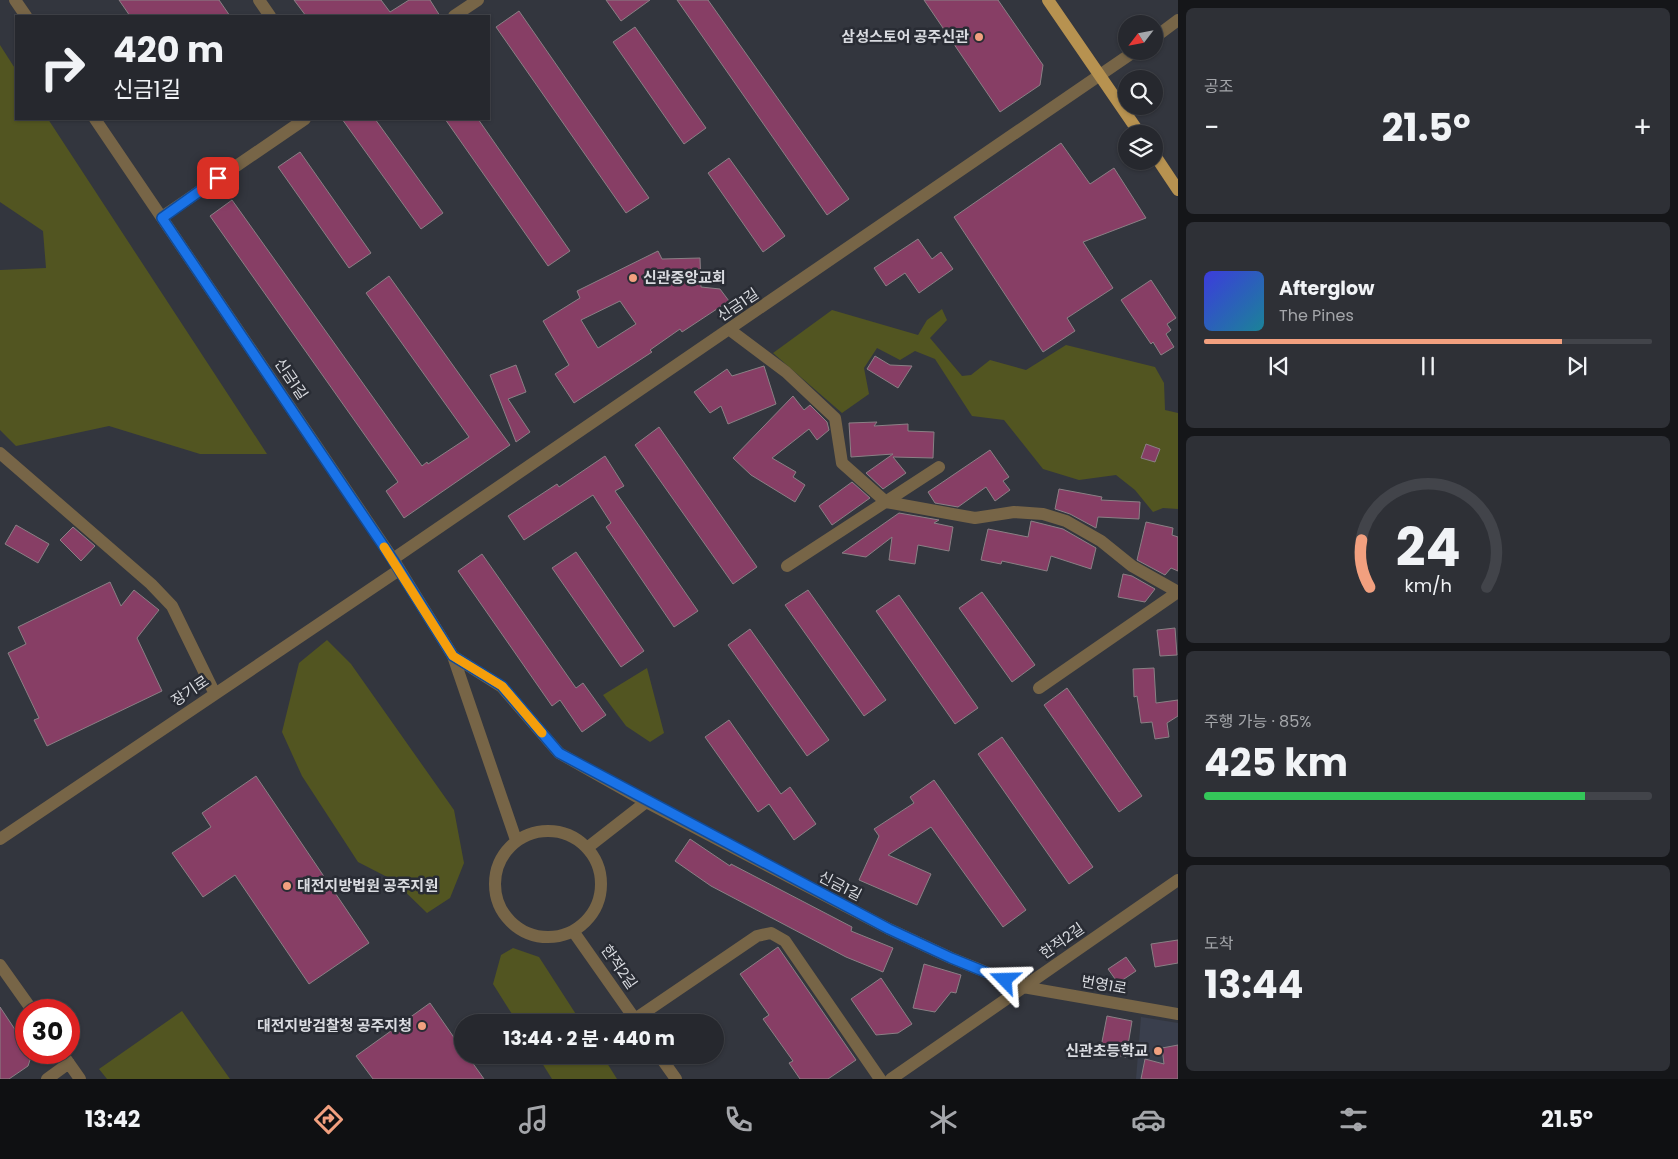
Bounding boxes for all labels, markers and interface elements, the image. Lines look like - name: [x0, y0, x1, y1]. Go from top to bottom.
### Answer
- north arrow: [1118, 15, 1162, 60]
- map controls: [1118, 15, 1163, 170]
- text: 420 m: [113, 25, 224, 74]
- place label: 삼성스토어 공주신관: [842, 26, 969, 47]
- marker: 삼성스토어 공주신관: [973, 31, 985, 43]
- icon: right: [30, 35, 95, 100]
- button: search: [1118, 70, 1163, 115]
- text: 신금1길: [113, 74, 181, 105]
- text: 공조: [1204, 75, 1233, 98]
- text: 21.5°: [1382, 101, 1471, 154]
- text: −: [1204, 108, 1219, 147]
- text: +: [1633, 108, 1652, 147]
- button: layers: [1118, 125, 1163, 170]
- pin: [197, 157, 239, 199]
- icon: arrive: [204, 164, 232, 192]
- place label: 신관중앙교회: [643, 267, 726, 288]
- marker: 신관중앙교회: [627, 272, 639, 284]
- text: Afterglow: [1279, 275, 1374, 302]
- street label: 신금1길: [713, 283, 763, 326]
- text: The Pines: [1279, 304, 1354, 327]
- icon: previous: [1265, 352, 1293, 380]
- icon: pause: [1414, 352, 1442, 380]
- icon: next: [1563, 352, 1591, 380]
- street label: 신금1길: [270, 354, 313, 404]
- text: 24: [1396, 511, 1460, 584]
- text: km/h: [1404, 573, 1452, 598]
- street label: 장기로: [167, 670, 213, 711]
- text: 주행 가능 · 85%: [1204, 710, 1311, 733]
- text: 425 km: [1204, 736, 1348, 789]
- street label: 신금1길: [815, 866, 866, 905]
- place label: 대전지방법원 공주지원: [297, 875, 438, 896]
- marker: 대전지방법원 공주지원: [281, 880, 293, 892]
- street label: 한적2길: [1035, 918, 1088, 964]
- text: 도착: [1204, 932, 1233, 955]
- street label: 한적2길: [596, 940, 642, 993]
- position arrow: [978, 953, 1030, 1005]
- text: 13:44: [1204, 958, 1304, 1011]
- street label: 번영1로: [1080, 970, 1129, 999]
- speed limit sign: 30: [15, 999, 80, 1064]
- place label: 대전지방검찰청 공주지청: [257, 1015, 412, 1036]
- marker: 대전지방검찰청 공주지청: [416, 1020, 428, 1032]
- text: 13:44 · 2 분 · 440 m: [503, 1025, 675, 1052]
- place label: 신관초등학교: [1065, 1040, 1148, 1061]
- marker: 신관초등학교: [1152, 1045, 1164, 1057]
- icon: directions: [311, 1102, 346, 1137]
- icon: music: [516, 1102, 551, 1137]
- icon: phone: [721, 1102, 756, 1137]
- icon: climate: [926, 1102, 961, 1137]
- icon: car: [1131, 1102, 1166, 1137]
- icon: filters: [1336, 1102, 1371, 1137]
- text: 13:42: [85, 1104, 140, 1135]
- text: 21.5°: [1541, 1104, 1593, 1135]

